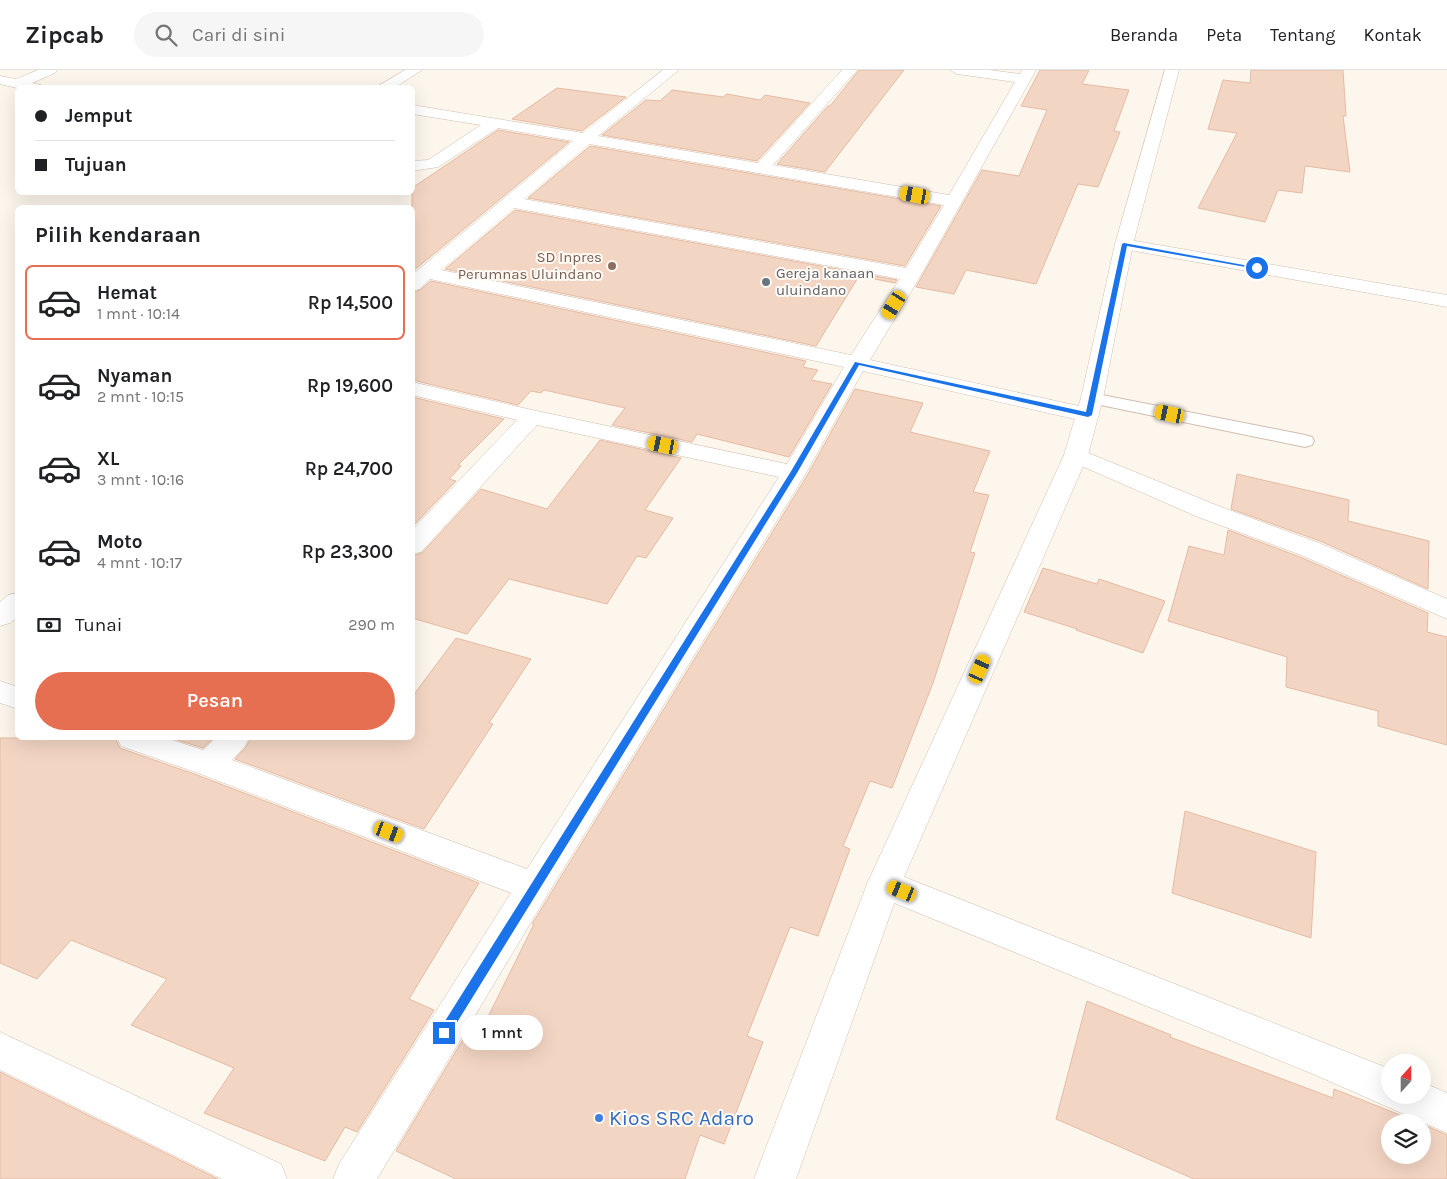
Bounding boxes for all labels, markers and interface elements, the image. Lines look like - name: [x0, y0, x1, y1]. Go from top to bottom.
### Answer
- search box: [134, 12, 484, 57]
- text: Zipcab: [25, 21, 104, 49]
- icon: search: [152, 21, 180, 49]
- text: Cari di sini: [192, 24, 285, 46]
- text: Beranda: [1110, 24, 1178, 46]
- text: Peta: [1206, 24, 1242, 46]
- text: Tentang: [1270, 24, 1336, 46]
- text: Kontak: [1364, 24, 1422, 46]
- text: Jemput: [65, 105, 133, 127]
- text: Tujuan: [65, 154, 127, 176]
- car: [898, 185, 931, 205]
- text: Pilih kendaraan: [35, 222, 201, 248]
- place label: SD Inpres Perumnas Uluindano: [458, 248, 602, 283]
- route start: [1246, 257, 1268, 279]
- marker: SD Inpres Perumnas Uluindano: [606, 260, 618, 272]
- place label: Gereja kanaan uluindano: [776, 264, 874, 299]
- marker: Gereja kanaan uluindano: [760, 276, 772, 288]
- icon: car: [37, 280, 82, 325]
- text: Hemat: [97, 282, 157, 304]
- car: [879, 288, 908, 322]
- text: Rp 14,500: [308, 292, 393, 314]
- text: 1 mnt · 10:14: [97, 304, 180, 323]
- icon: car: [37, 363, 82, 408]
- text: Nyaman: [97, 365, 172, 387]
- text: Rp 19,600: [307, 375, 393, 397]
- text: 2 mnt · 10:15: [97, 387, 184, 406]
- car: [1153, 404, 1186, 424]
- car: [646, 435, 679, 455]
- icon: car: [37, 446, 82, 491]
- text: XL: [97, 448, 119, 470]
- text: Rp 24,700: [305, 458, 393, 480]
- text: 3 mnt · 10:16: [97, 470, 184, 489]
- icon: car: [37, 529, 82, 574]
- text: Moto: [97, 531, 143, 553]
- text: Rp 23,300: [302, 541, 393, 563]
- text: 4 mnt · 10:17: [97, 553, 182, 572]
- icon: cash: [35, 611, 63, 639]
- text: Tunai: [75, 614, 122, 636]
- text: 290 m: [348, 615, 395, 634]
- car: [967, 652, 992, 686]
- button: Pesan: [35, 672, 395, 730]
- car: [372, 820, 405, 844]
- car: [885, 878, 918, 904]
- callout: 1 mnt: [462, 1016, 544, 1050]
- route end: [433, 1022, 455, 1044]
- text: 1 mnt: [482, 1023, 522, 1042]
- north arrow: [1381, 1054, 1431, 1104]
- map controls: [1381, 1054, 1431, 1164]
- place label: Kios SRC Adaro: [609, 1106, 754, 1130]
- marker: Kios SRC Adaro: [593, 1112, 605, 1124]
- button: layers: [1381, 1114, 1431, 1164]

